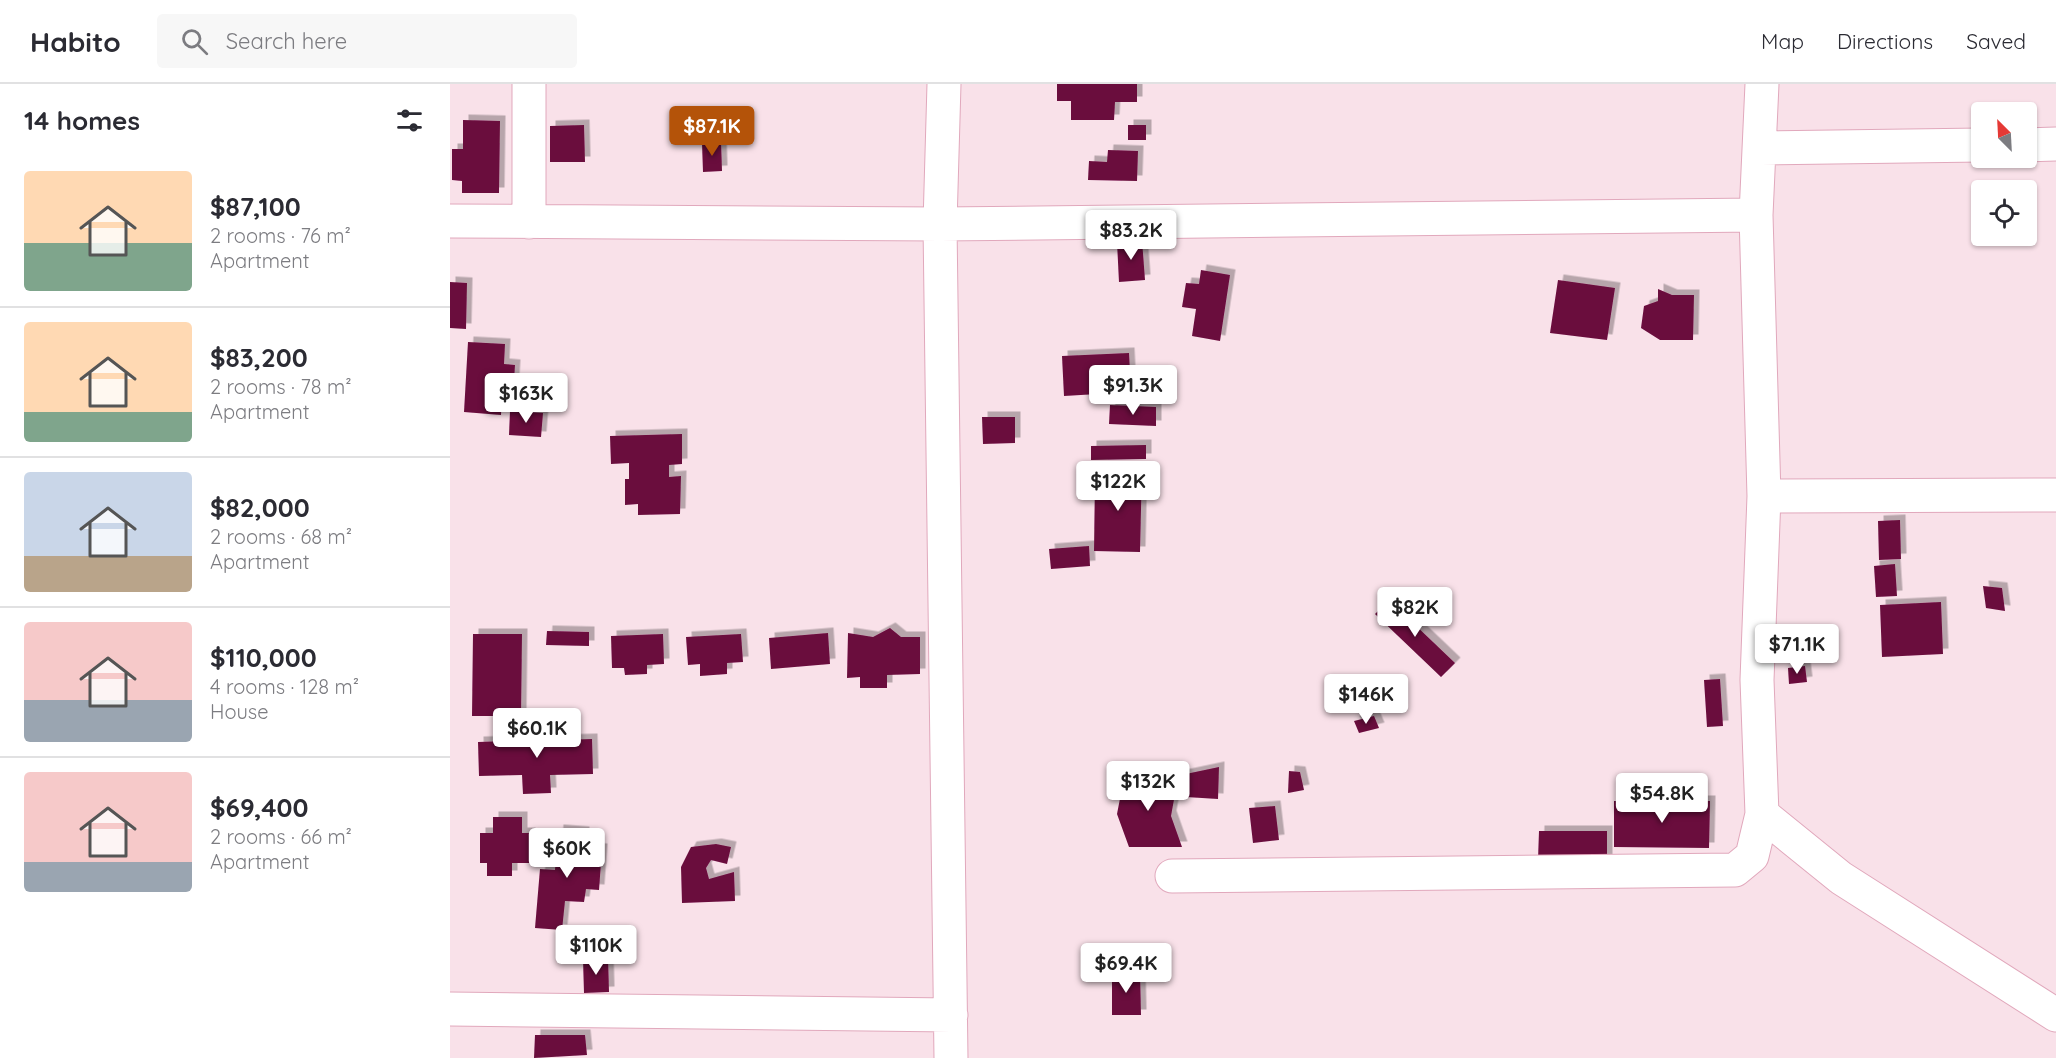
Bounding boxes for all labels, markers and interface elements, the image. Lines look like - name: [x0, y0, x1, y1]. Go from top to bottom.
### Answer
- search box: [157, 14, 577, 68]
- text: Habito: [30, 24, 121, 59]
- icon: search: [178, 25, 211, 58]
- text: Search here: [226, 27, 347, 55]
- text: Map: [1761, 28, 1804, 54]
- text: Directions: [1837, 28, 1933, 54]
- text: Saved: [1966, 28, 2026, 54]
- north arrow: [1971, 102, 2037, 168]
- map controls: [1971, 102, 2037, 246]
- text: 14 homes: [24, 104, 140, 137]
- icon: filters: [393, 104, 426, 137]
- pin: $87.1K: [663, 106, 761, 157]
- text: $87.1K: [683, 113, 741, 138]
- button: locate: [1971, 180, 2037, 246]
- text: $87,100: [210, 190, 301, 223]
- icon: home: [72, 195, 144, 267]
- pin: $83.2K: [1082, 210, 1180, 261]
- text: $83.2K: [1099, 217, 1163, 242]
- text: 2 rooms · 76 m²: [210, 223, 351, 248]
- text: Apartment: [210, 248, 310, 273]
- text: $83,200: [210, 341, 308, 374]
- icon: home: [72, 346, 144, 418]
- pin: $91.3K: [1084, 365, 1182, 416]
- text: $91.3K: [1103, 372, 1163, 397]
- pin: $163K: [484, 373, 568, 424]
- text: 2 rooms · 78 m²: [210, 374, 352, 399]
- text: $163K: [499, 380, 553, 405]
- text: Apartment: [210, 399, 310, 424]
- pin: $122K: [1076, 461, 1160, 512]
- text: $122K: [1090, 468, 1146, 493]
- text: $82,000: [210, 491, 310, 524]
- icon: home: [72, 496, 144, 568]
- text: 2 rooms · 68 m²: [210, 524, 352, 549]
- text: Apartment: [210, 549, 310, 574]
- pin: $82K: [1379, 587, 1451, 638]
- text: $82K: [1391, 594, 1439, 619]
- pin: $71.1K: [1748, 624, 1846, 675]
- text: $71.1K: [1769, 631, 1825, 656]
- text: $110,000: [210, 641, 317, 674]
- icon: home: [72, 646, 144, 718]
- text: 4 rooms · 128 m²: [210, 674, 359, 699]
- pin: $146K: [1324, 674, 1408, 725]
- text: $146K: [1338, 681, 1394, 706]
- text: House: [210, 699, 269, 724]
- pin: $60.1K: [488, 708, 586, 759]
- text: $60.1K: [507, 715, 567, 740]
- pin: $132K: [1106, 761, 1190, 812]
- text: $132K: [1121, 768, 1175, 793]
- pin: $54.8K: [1613, 773, 1711, 824]
- text: $54.8K: [1630, 780, 1694, 805]
- text: $69,400: [210, 791, 309, 824]
- icon: home: [72, 796, 144, 868]
- text: 2 rooms · 66 m²: [210, 824, 352, 849]
- pin: $60K: [531, 828, 603, 879]
- text: $60K: [543, 835, 591, 860]
- text: Apartment: [210, 849, 310, 874]
- pin: $110K: [554, 925, 638, 976]
- text: $110K: [570, 932, 622, 957]
- pin: $69.4K: [1077, 943, 1175, 994]
- text: $69.4K: [1095, 950, 1157, 975]

